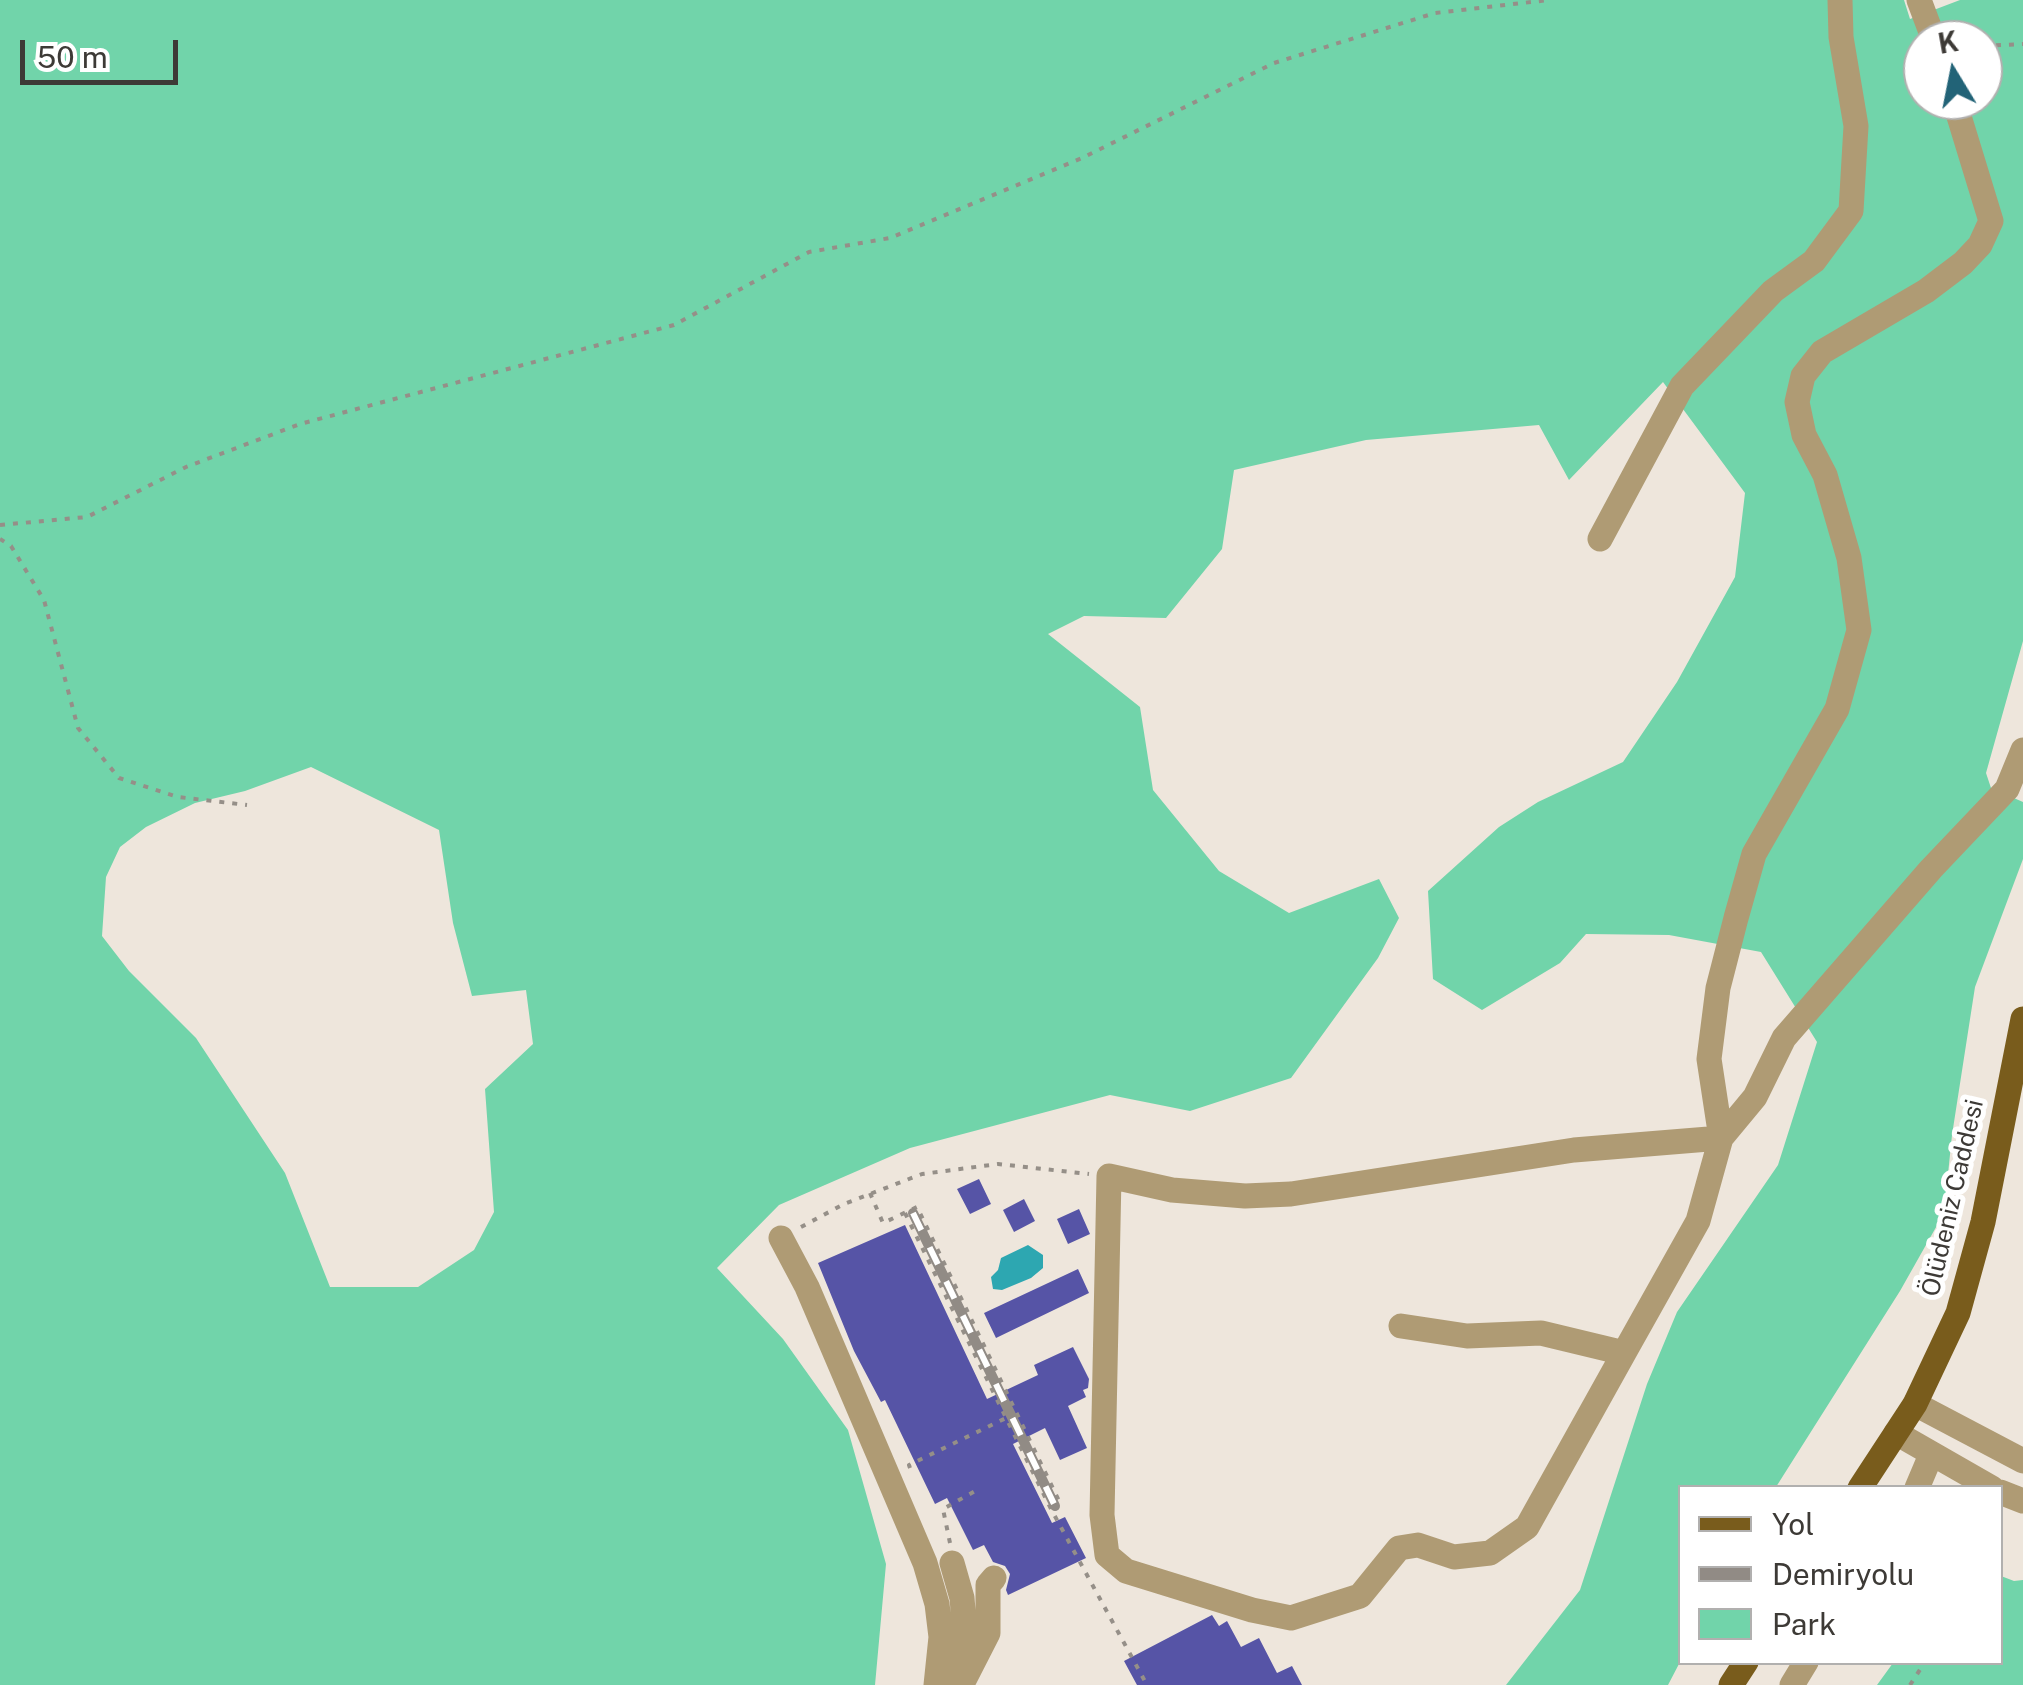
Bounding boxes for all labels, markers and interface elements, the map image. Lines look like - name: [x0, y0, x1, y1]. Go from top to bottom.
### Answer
- scale bar: [25, 20, 182, 82]
- north arrow: [1903, 20, 2003, 120]
- text: K: [1935, 24, 1961, 60]
- text: 50 m: [37, 39, 108, 75]
- street label: Ölüdeniz Caddesi: [1916, 1097, 1990, 1299]
- legend: [1678, 1485, 2003, 1665]
- text: Yol: [1772, 1506, 1814, 1542]
- text: Demiryolu: [1772, 1556, 1914, 1592]
- text: Park: [1772, 1606, 1836, 1642]

